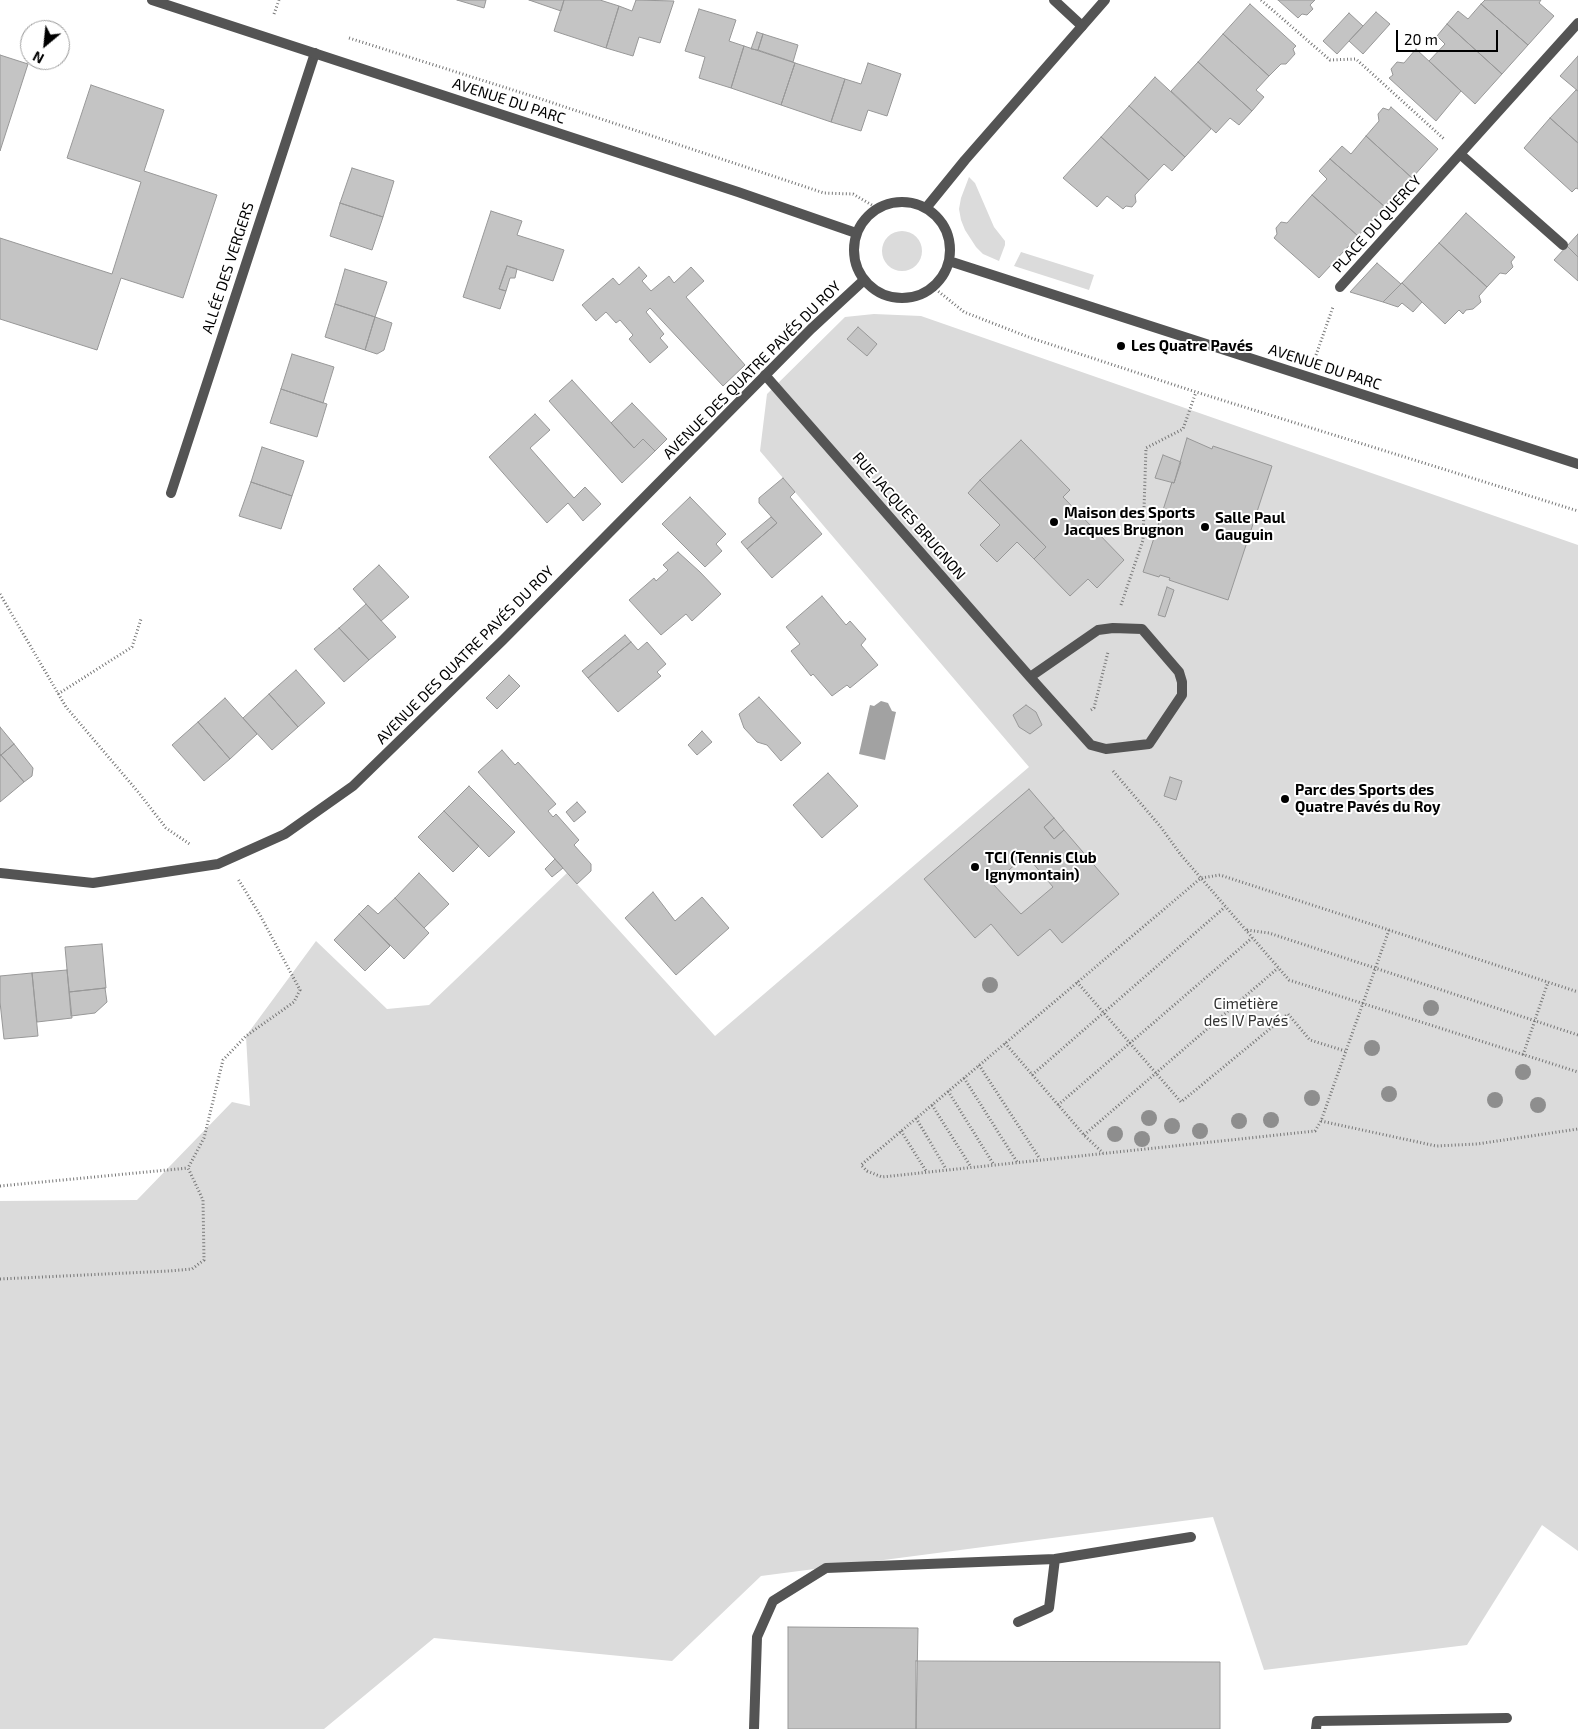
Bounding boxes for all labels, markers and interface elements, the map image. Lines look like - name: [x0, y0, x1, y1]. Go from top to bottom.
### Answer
- north arrow: [20, 20, 70, 70]
- scale bar: [1398, 20, 1500, 52]
- text: 20 m: [1404, 30, 1438, 48]
- text: N: [30, 48, 47, 68]
- street label: AVENUE DU PARC: [450, 74, 568, 128]
- street label: PLACE DU QUERCY: [1329, 172, 1425, 276]
- street label: ALLÉE DES VERGERS: [198, 200, 258, 336]
- street label: AVENUE DES QUATRE PAVÉS DU ROY: [659, 277, 845, 463]
- place label: Les Quatre Pavés: [1131, 337, 1253, 355]
- marker: Les Quatre Pavés: [1115, 340, 1127, 352]
- street label: AVENUE DU PARC: [1266, 340, 1384, 394]
- street label: RUE JACQUES BRUGNON: [849, 449, 969, 583]
- place label: Maison des Sports Jacques Brugnon: [1064, 504, 1195, 539]
- place label: Salle Paul Gauguin: [1215, 509, 1285, 544]
- marker: Maison des Sports Jacques Brugnon: [1048, 516, 1060, 528]
- marker: Salle Paul Gauguin: [1199, 521, 1211, 533]
- street label: AVENUE DES QUATRE PAVÉS DU ROY: [372, 562, 558, 748]
- place label: Parc des Sports des Quatre Pavés du Roy: [1295, 781, 1441, 816]
- marker: Parc des Sports des Quatre Pavés du Roy: [1279, 793, 1291, 805]
- place label: TCI (Tennis Club Ignymontain): [985, 849, 1097, 884]
- marker: TCI (Tennis Club Ignymontain): [969, 861, 981, 873]
- park label: Cimetière des IV Pavés: [1204, 995, 1288, 1030]

